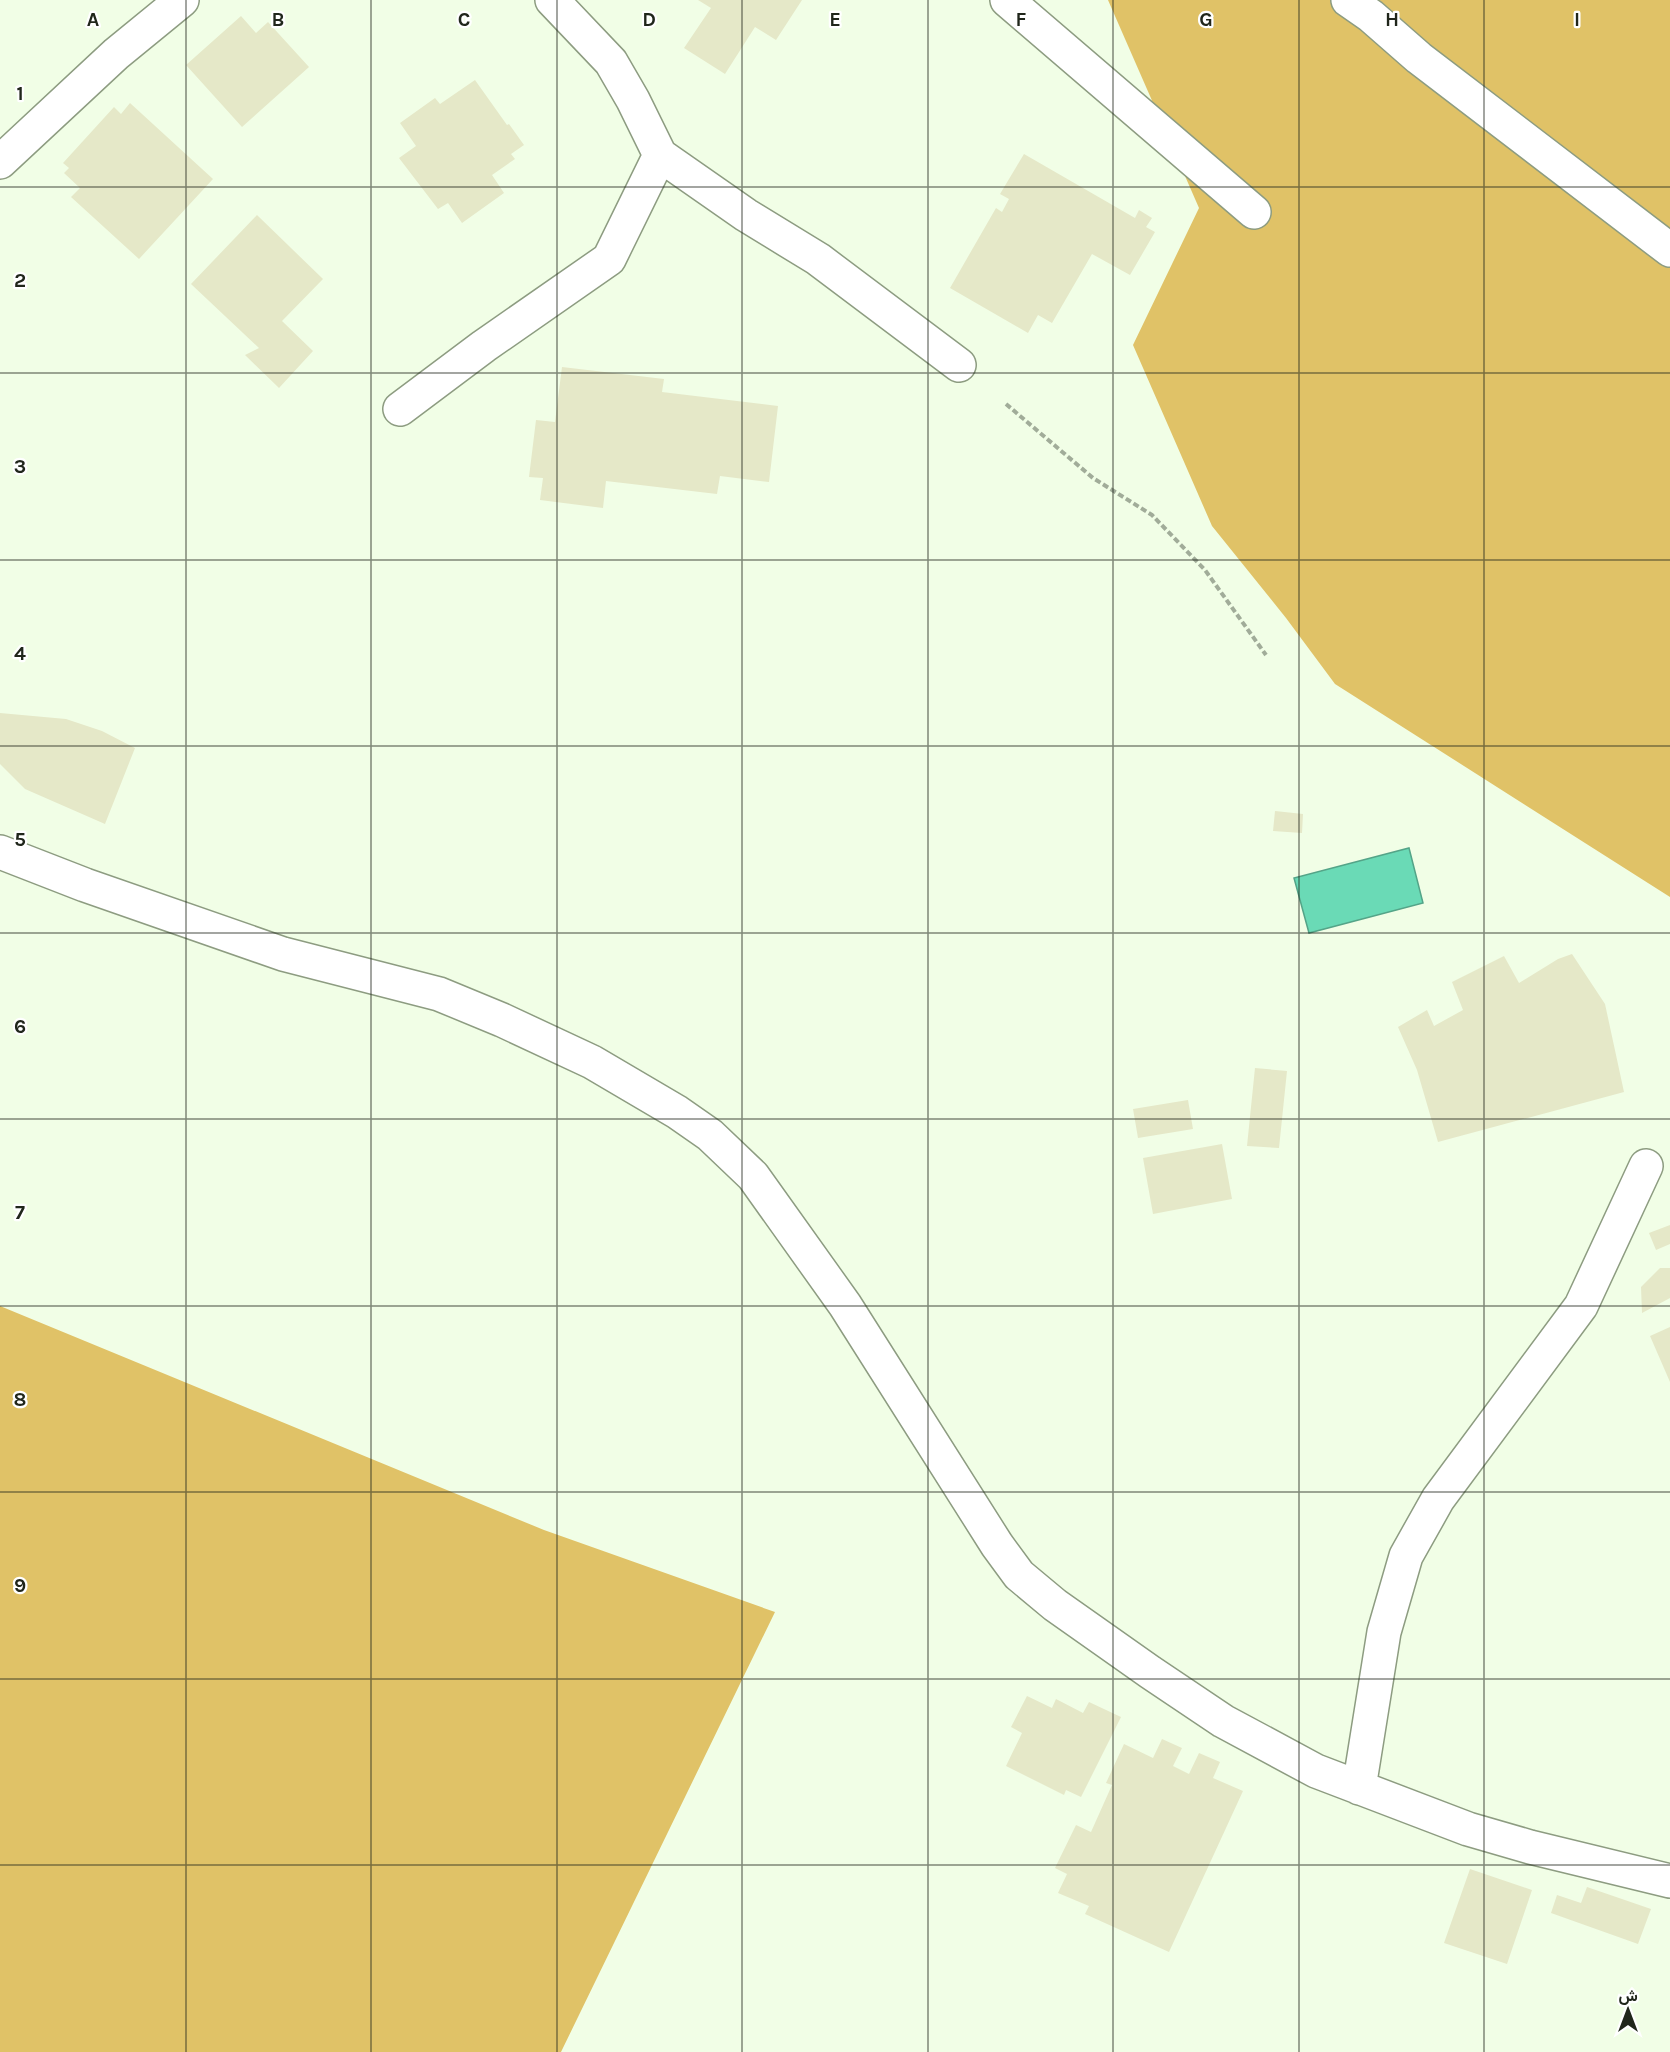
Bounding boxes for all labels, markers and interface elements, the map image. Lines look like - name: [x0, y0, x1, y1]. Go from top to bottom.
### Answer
- text: A: [87, 8, 100, 31]
- text: B: [272, 8, 284, 31]
- text: C: [458, 8, 470, 31]
- text: D: [642, 8, 656, 31]
- text: E: [829, 8, 841, 31]
- text: F: [1016, 8, 1027, 31]
- text: G: [1199, 8, 1213, 31]
- text: H: [1385, 8, 1399, 31]
- text: I: [1574, 8, 1580, 31]
- text: 1: [16, 82, 24, 105]
- text: 2: [14, 269, 26, 292]
- text: 3: [14, 455, 26, 478]
- text: 4: [14, 642, 26, 665]
- text: 5: [14, 828, 26, 851]
- text: 6: [14, 1015, 26, 1038]
- text: 7: [15, 1201, 25, 1224]
- text: 8: [14, 1388, 26, 1411]
- text: 9: [14, 1574, 26, 1597]
- north arrow: [1598, 1980, 1658, 2040]
- text: ش: [1618, 1986, 1638, 2005]

